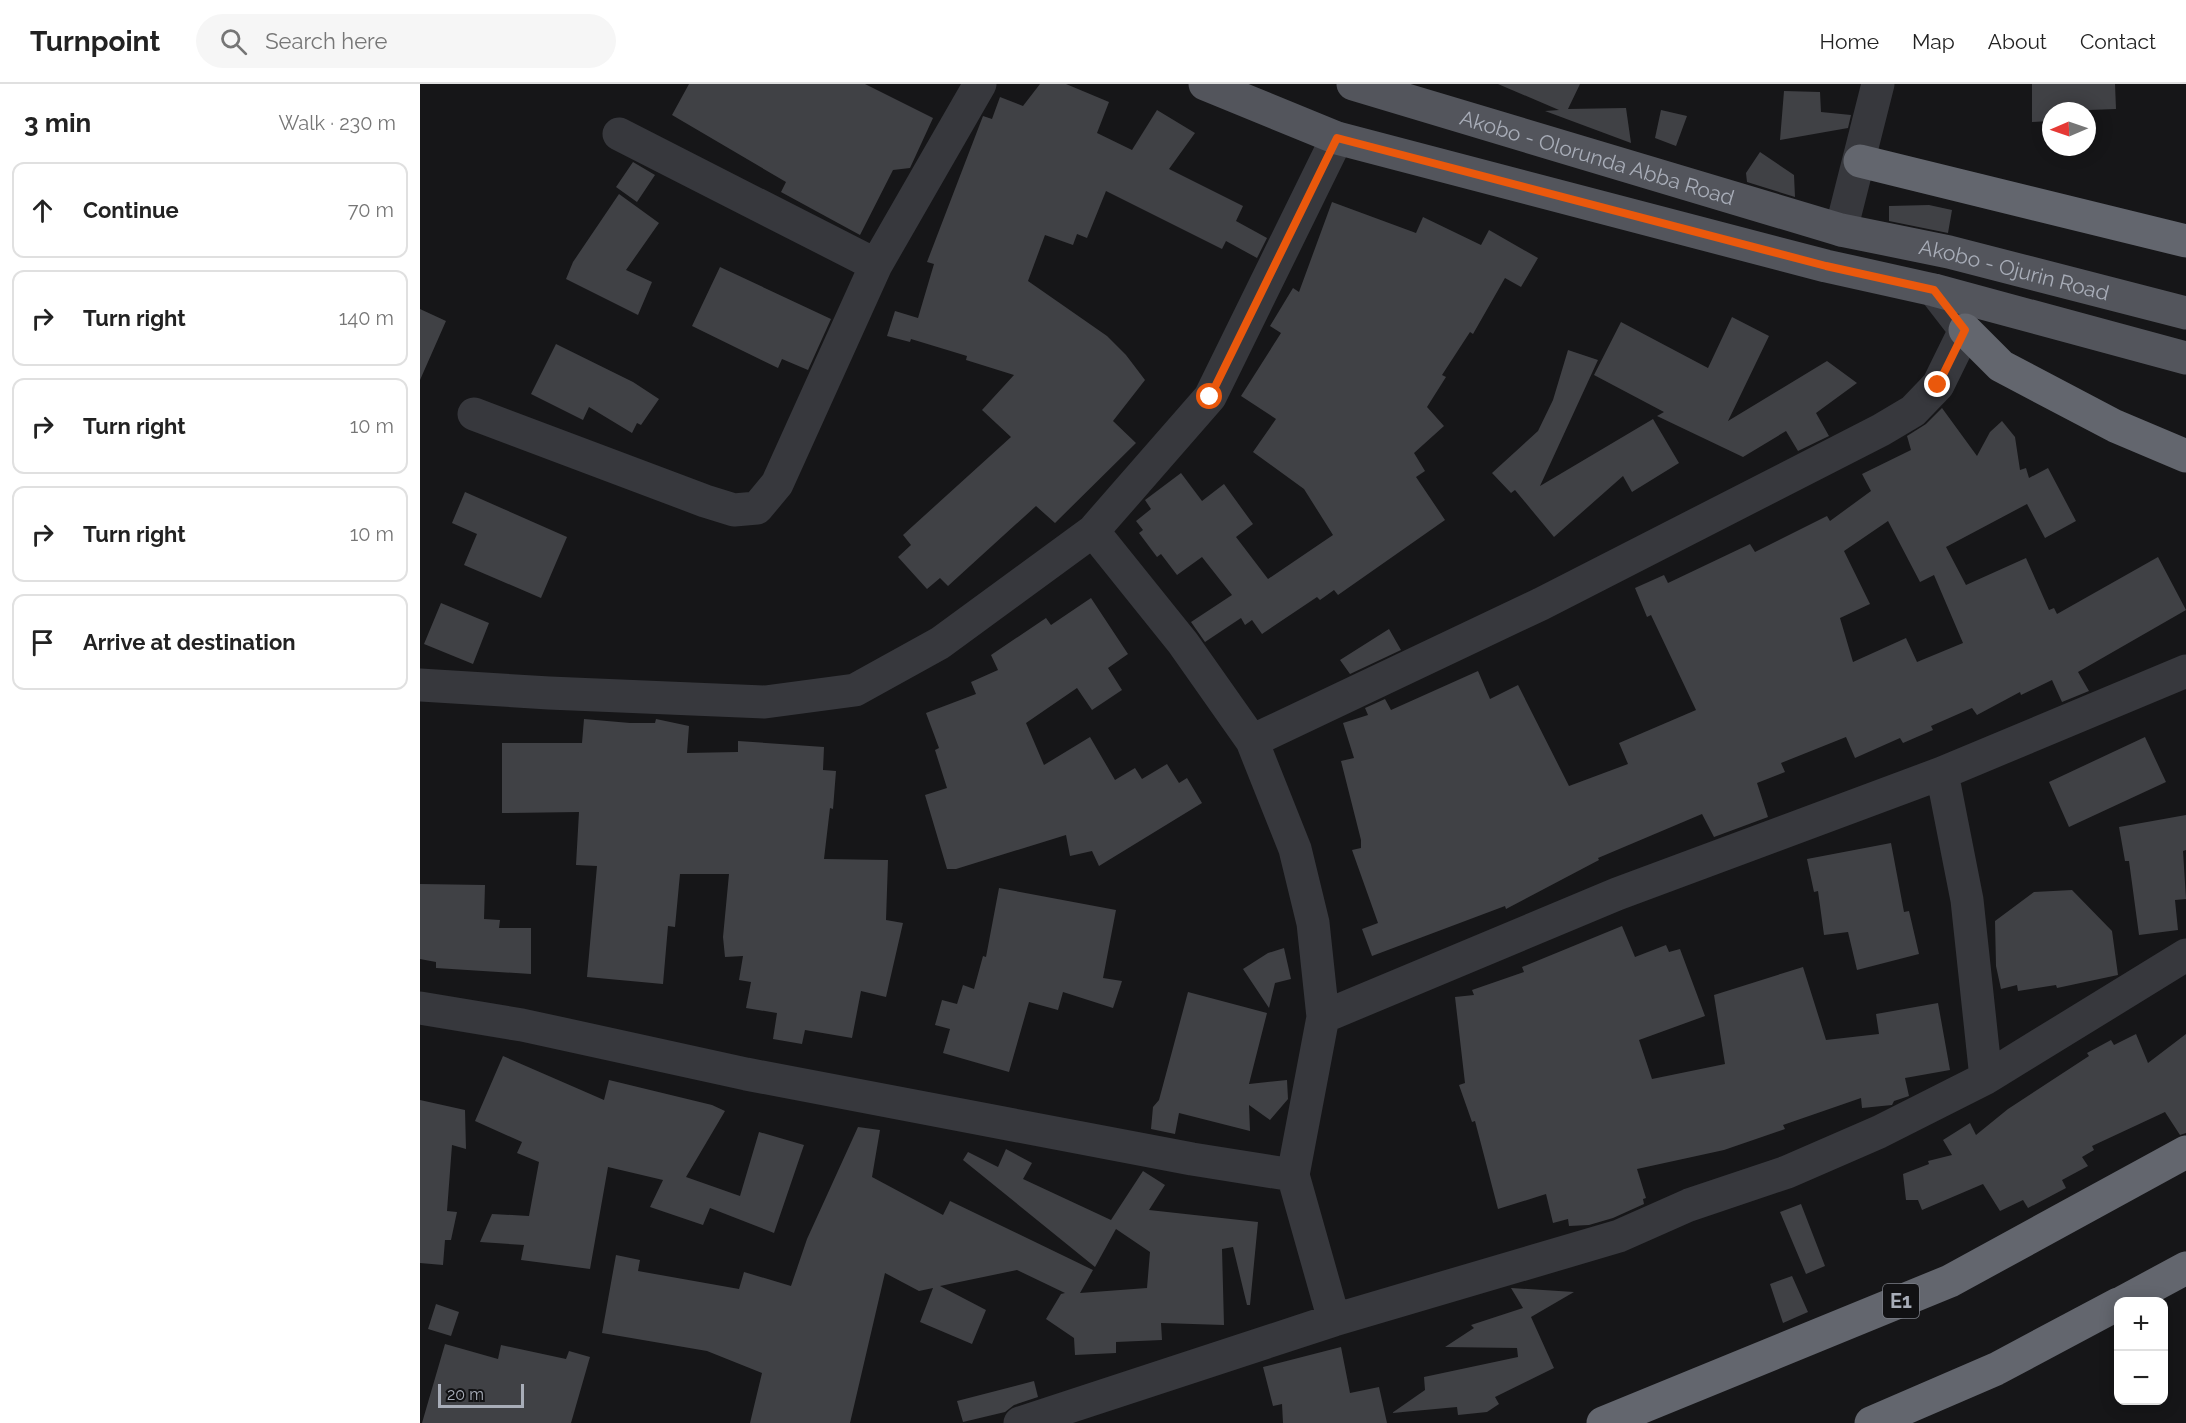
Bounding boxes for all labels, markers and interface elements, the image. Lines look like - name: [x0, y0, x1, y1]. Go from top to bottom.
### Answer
- search box: [196, 14, 616, 68]
- text: Turnpoint: [30, 25, 160, 58]
- icon: search: [217, 25, 250, 58]
- text: Search here: [265, 28, 387, 54]
- text: Home: [1820, 29, 1879, 54]
- text: Map: [1912, 29, 1955, 54]
- text: About: [1988, 29, 2047, 54]
- text: Contact: [2080, 29, 2156, 54]
- north arrow: [2042, 102, 2096, 156]
- street label: Akobo - Olorunda Abba Road: [1457, 104, 1737, 210]
- text: 3 min: [24, 108, 91, 138]
- text: Walk · 230 m: [278, 111, 396, 135]
- icon: ahead: [26, 194, 59, 227]
- text: Continue: [83, 197, 179, 223]
- text: 70 m: [348, 198, 394, 222]
- street label: Akobo - Ojurin Road: [1917, 234, 2112, 305]
- icon: right: [26, 302, 59, 335]
- text: Turn right: [83, 305, 186, 331]
- text: 140 m: [339, 306, 394, 330]
- route end: [1924, 371, 1950, 397]
- route start: [1196, 383, 1222, 409]
- icon: right: [26, 410, 59, 443]
- text: Turn right: [83, 413, 186, 439]
- text: 10 m: [350, 414, 394, 438]
- icon: right: [26, 518, 59, 551]
- text: Turn right: [83, 521, 186, 547]
- text: 10 m: [350, 522, 394, 546]
- icon: arrive: [26, 626, 59, 659]
- text: Arrive at destination: [83, 629, 296, 655]
- road number: E1: [1883, 1284, 1919, 1318]
- map controls: [2114, 1297, 2168, 1405]
- button: +: [2114, 1297, 2168, 1351]
- button: −: [2114, 1351, 2168, 1405]
- scale bar: [438, 1381, 524, 1408]
- text: 20 m: [447, 1385, 484, 1404]

